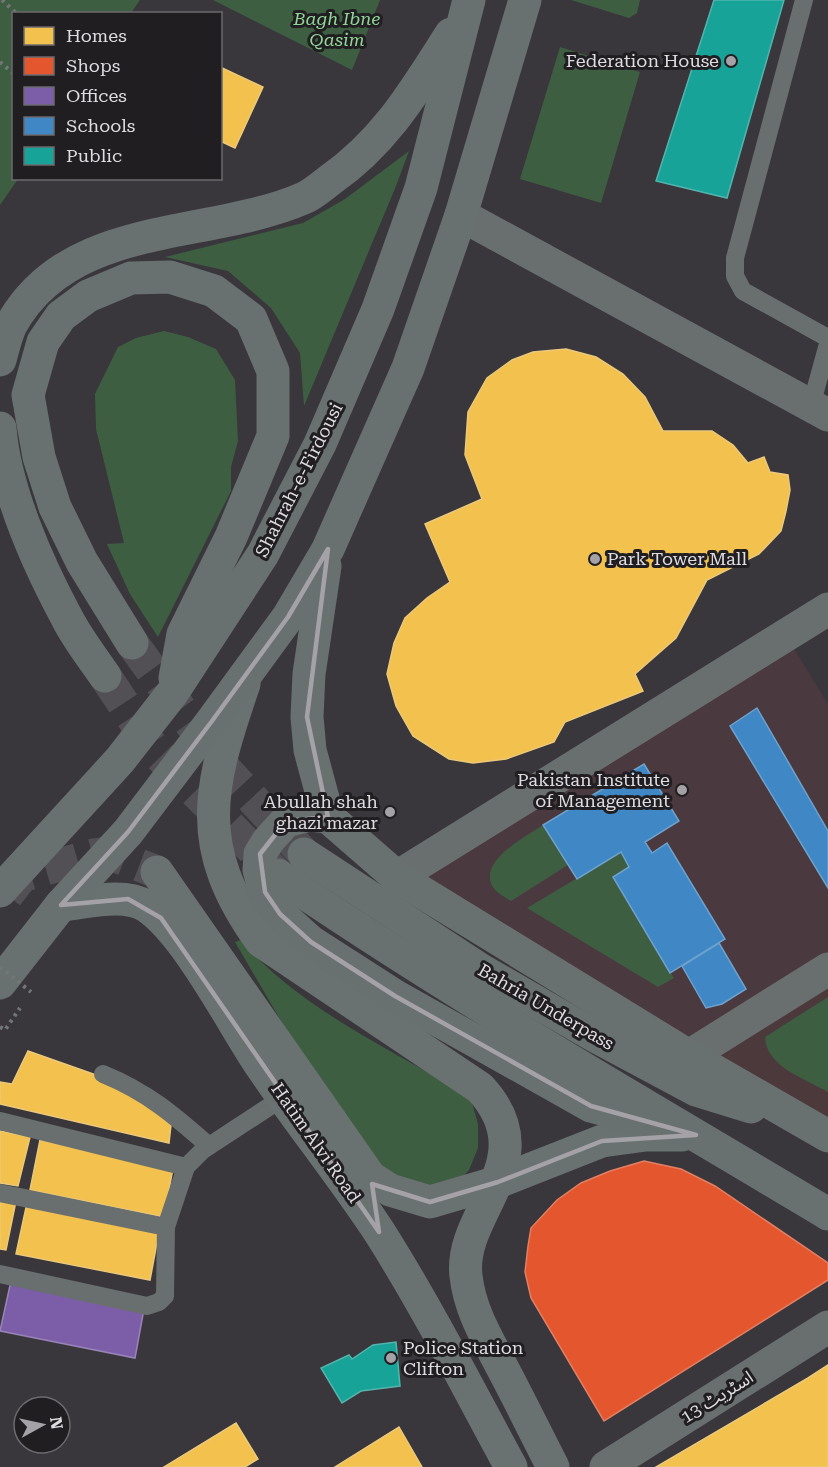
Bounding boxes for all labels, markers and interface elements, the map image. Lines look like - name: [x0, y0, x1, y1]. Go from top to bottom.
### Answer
- park label: Bagh Ibne Qasim: [293, 8, 380, 50]
- legend: [12, 12, 222, 180]
- text: Homes: [66, 25, 127, 46]
- place label: Federation House: [566, 50, 719, 71]
- marker: Federation House: [724, 54, 738, 68]
- text: Shops: [66, 55, 120, 76]
- text: Offices: [66, 85, 127, 106]
- text: Schools: [66, 115, 135, 136]
- text: Public: [66, 145, 122, 166]
- street label: Shahrah-e-Firdousi: [251, 399, 347, 560]
- place label: Park Tower Mall: [607, 548, 747, 569]
- marker: Park Tower Mall: [588, 552, 602, 566]
- place label: Pakistan Institute of Management: [517, 769, 670, 811]
- marker: Pakistan Institute of Management: [675, 783, 689, 797]
- place label: Abullah shah ghazi mazar: [264, 791, 378, 833]
- marker: Abullah shah ghazi mazar: [383, 805, 397, 819]
- street label: Bahria Underpass: [474, 959, 618, 1054]
- street label: Hatim Alvi Road: [267, 1079, 366, 1207]
- place label: Police Station Clifton: [403, 1337, 524, 1379]
- marker: Police Station Clifton: [384, 1351, 398, 1365]
- street label: اسٹریٹ 13: [677, 1366, 757, 1428]
- north arrow: [12, 1395, 72, 1455]
- text: N: [46, 1416, 67, 1430]

